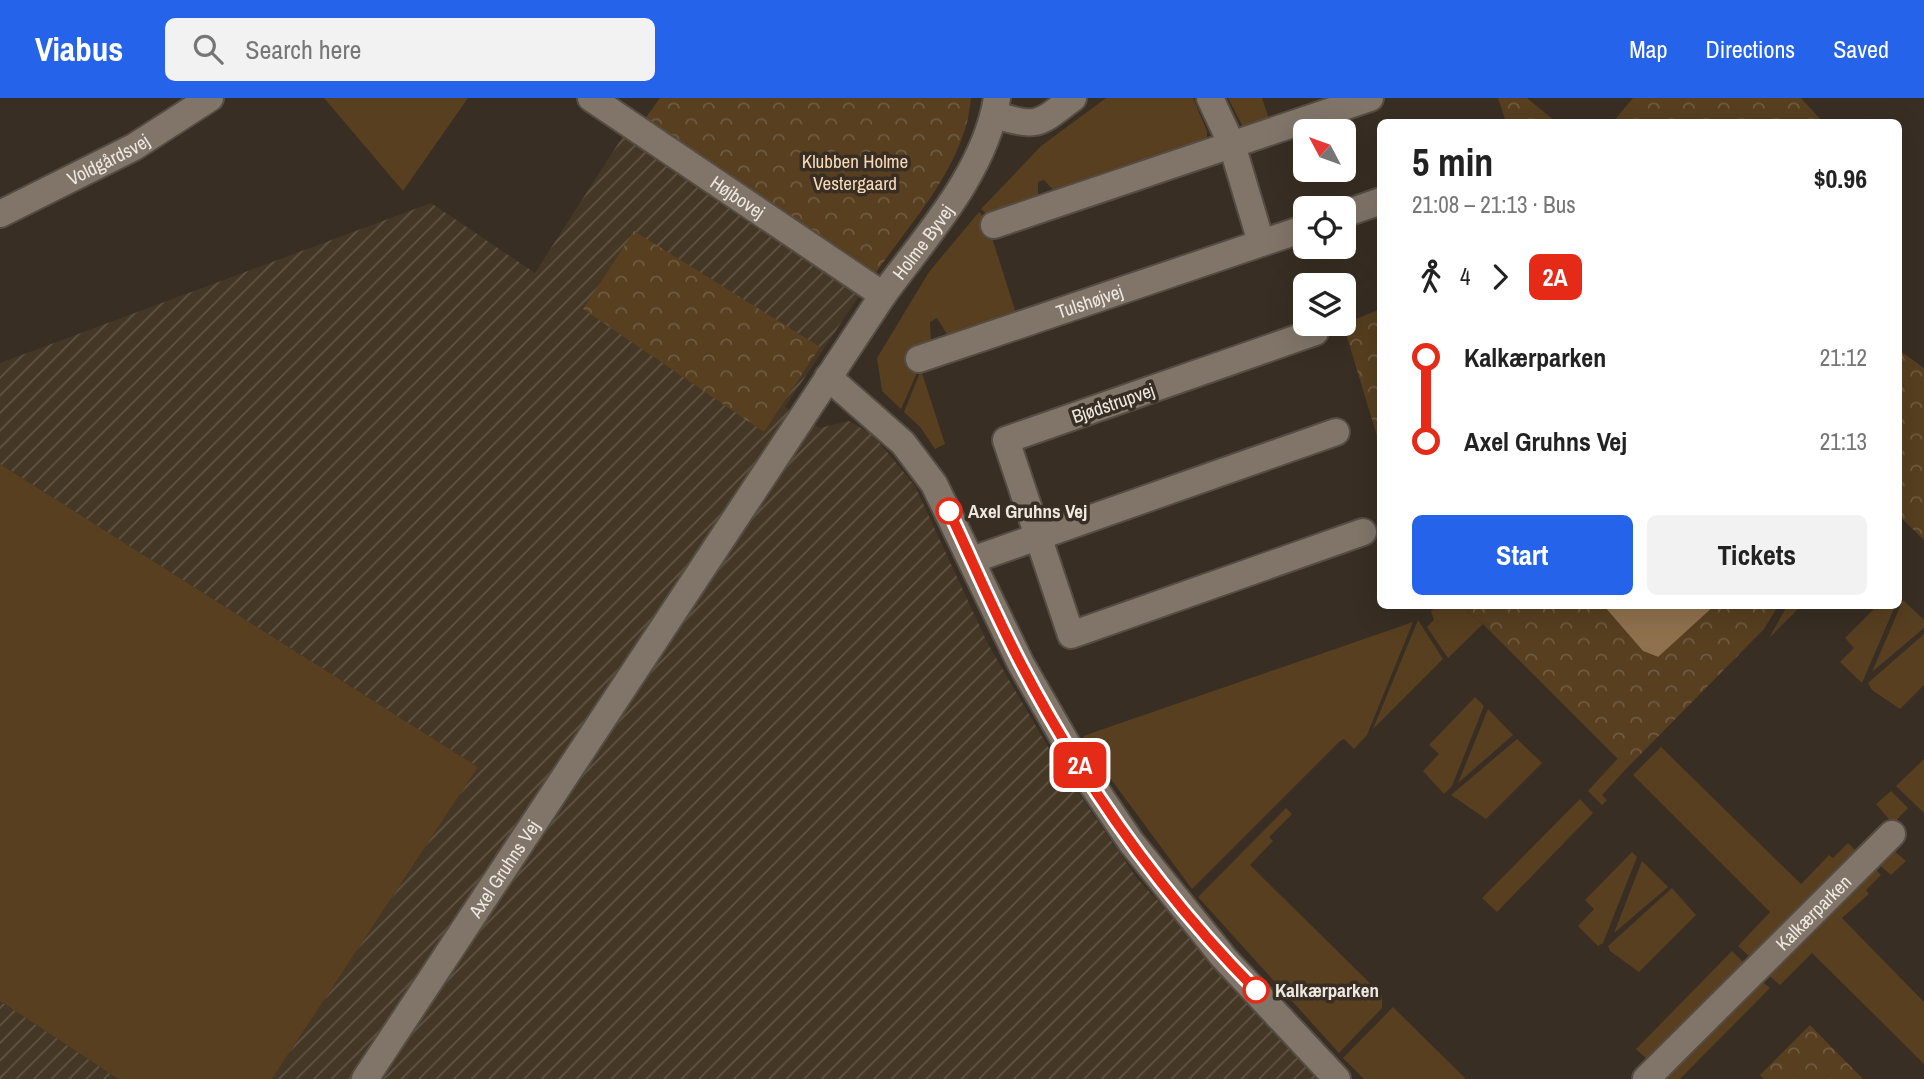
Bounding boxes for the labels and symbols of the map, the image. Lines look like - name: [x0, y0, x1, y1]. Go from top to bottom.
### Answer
- north arrow: [1293, 119, 1356, 182]
- street label: Voldgårdsvej: [62, 127, 154, 191]
- park label: Klubben Holme Vestergaard: [802, 148, 908, 196]
- street label: Højbovej: [705, 169, 770, 225]
- street label: Holme Byvej: [886, 199, 960, 285]
- street label: Tulshøjvej: [1053, 278, 1126, 325]
- street label: Bjødstrupvej: [1068, 377, 1158, 429]
- marker: Axel Gruhns Vej: [936, 498, 962, 524]
- place label: Axel Gruhns Vej: [968, 498, 1087, 524]
- line badge: 2A: [1048, 742, 1112, 788]
- street label: Axel Gruhns Vej: [462, 815, 546, 923]
- street label: Kalkærparken: [1770, 869, 1857, 956]
- marker: Kalkærparken: [1243, 977, 1269, 1003]
- place label: Kalkærparken: [1275, 977, 1379, 1003]

